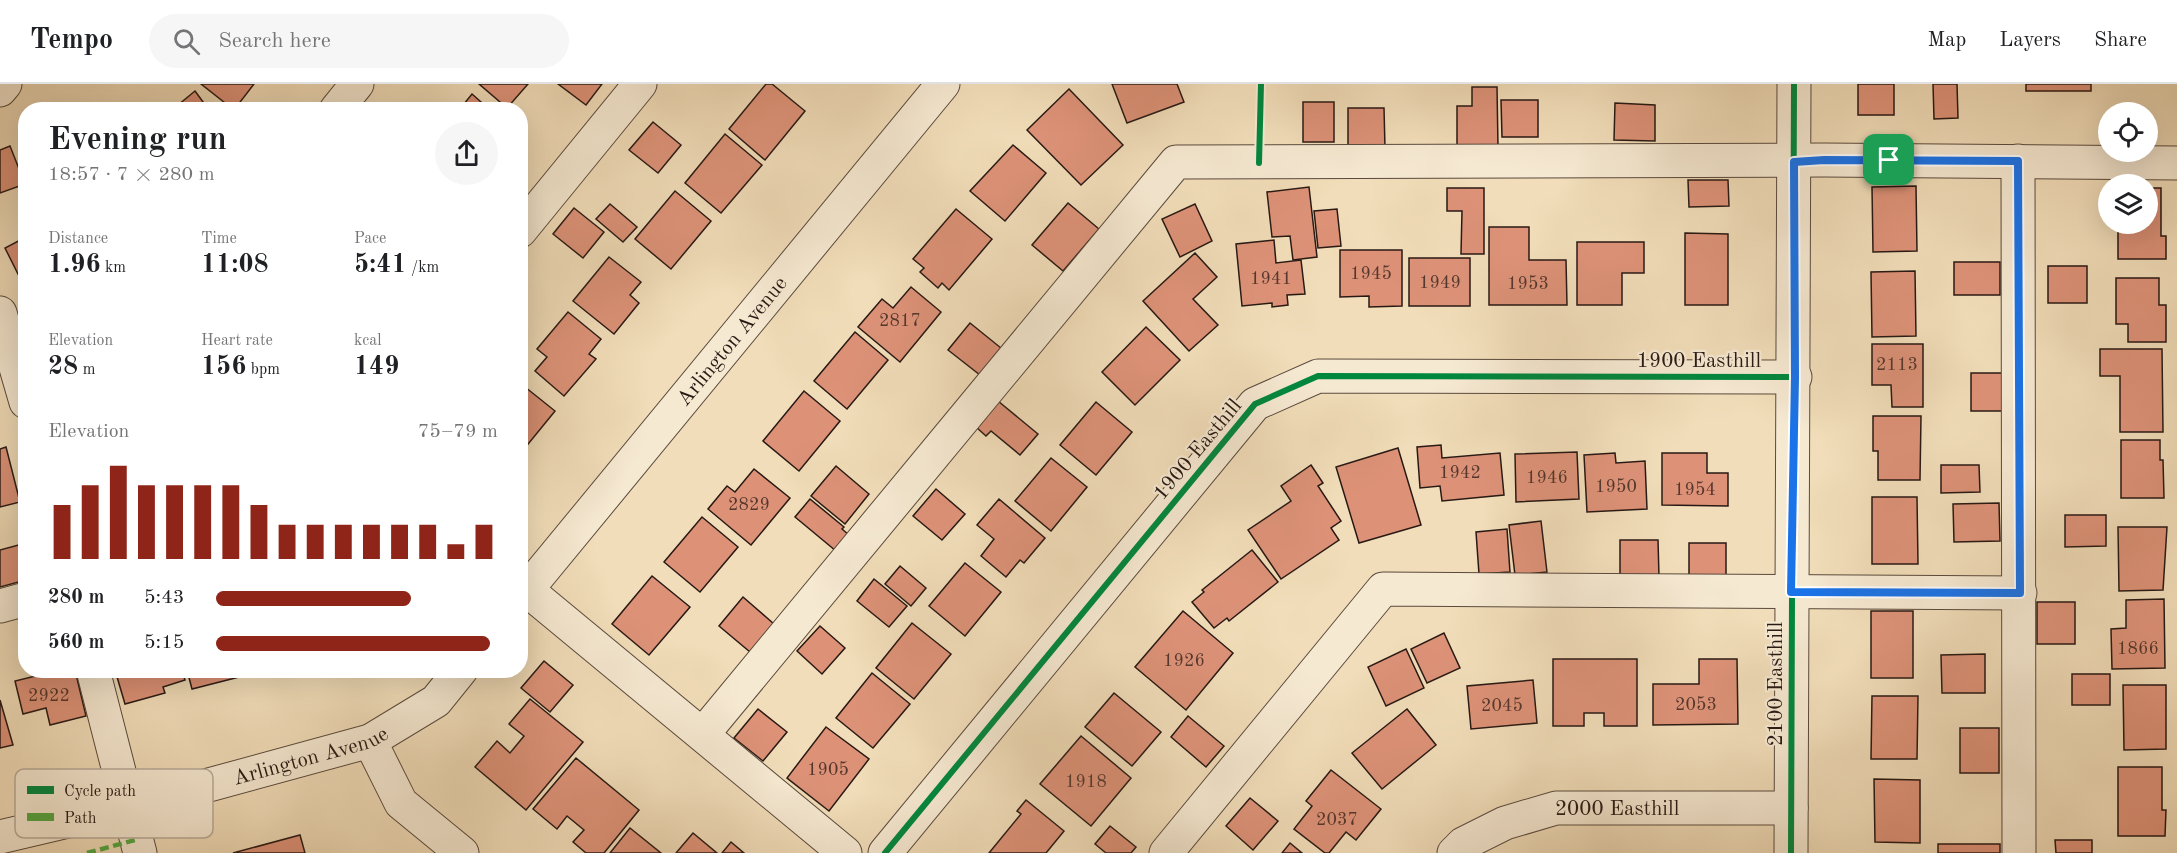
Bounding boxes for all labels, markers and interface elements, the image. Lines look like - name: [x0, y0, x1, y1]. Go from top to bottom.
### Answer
- search box: [149, 14, 569, 68]
- icon: search: [170, 25, 203, 58]
- text: Tempo: [30, 27, 113, 55]
- text: Search here: [218, 30, 331, 52]
- text: Map: [1927, 30, 1966, 51]
- text: Layers: [1999, 30, 2061, 51]
- text: Share: [2094, 30, 2147, 51]
- map controls: [2098, 102, 2158, 234]
- button: locate: [2098, 102, 2158, 162]
- button: share: [435, 122, 498, 185]
- text: Evening run: [48, 124, 227, 157]
- pin: [1863, 134, 1914, 185]
- icon: arrive: [1872, 143, 1905, 176]
- text: 18:57 · 7 × 280 m: [48, 165, 215, 185]
- button: layers: [2098, 174, 2158, 234]
- text: Distance: [48, 231, 108, 247]
- text: Time: [201, 231, 237, 247]
- text: Pace: [354, 231, 386, 247]
- text: 1.96: [48, 252, 101, 278]
- text: 11:08: [201, 252, 269, 278]
- text: 5:41: [354, 252, 407, 278]
- text: km: [101, 260, 126, 276]
- text: /km: [407, 260, 439, 276]
- house number: 1945: [1350, 265, 1392, 283]
- house number: 1941: [1250, 270, 1292, 288]
- street label: Arlington Avenue: [674, 273, 792, 410]
- house number: 1949: [1419, 274, 1461, 292]
- house number: 1953: [1507, 275, 1549, 293]
- house number: 2817: [879, 312, 921, 330]
- text: Elevation: [48, 333, 113, 349]
- text: Heart rate: [201, 333, 273, 349]
- text: kcal: [354, 333, 382, 349]
- street label: 1900 Easthill: [1637, 351, 1762, 372]
- text: 28: [48, 354, 78, 380]
- text: 156: [201, 354, 246, 380]
- text: 149: [354, 354, 399, 380]
- house number: 2113: [1876, 356, 1918, 374]
- text: m: [78, 362, 95, 378]
- text: bpm: [246, 362, 280, 378]
- street label: 1900 Easthill: [1150, 395, 1246, 504]
- text: Elevation: [48, 422, 129, 442]
- text: 75–79 m: [418, 422, 498, 442]
- house number: 1942: [1439, 464, 1481, 482]
- house number: 1946: [1526, 469, 1568, 487]
- house number: 1950: [1595, 478, 1637, 496]
- house number: 1954: [1674, 481, 1716, 499]
- house number: 2829: [728, 496, 770, 514]
- text: 280 m: [48, 588, 104, 608]
- text: 5:43: [144, 588, 184, 608]
- street label: 2100 Easthill: [1766, 621, 1787, 746]
- text: 560 m: [48, 633, 104, 653]
- text: 5:15: [144, 633, 184, 653]
- house number: 1866: [2117, 640, 2159, 658]
- house number: 1926: [1163, 652, 1205, 670]
- house number: 2922: [28, 687, 70, 705]
- house number: 2053: [1675, 696, 1717, 714]
- house number: 2045: [1481, 697, 1523, 715]
- street label: Arlington Avenue: [231, 723, 392, 790]
- house number: 1905: [807, 761, 849, 779]
- legend: [15, 769, 213, 838]
- house number: 1918: [1065, 773, 1107, 791]
- text: Cycle path: [64, 784, 136, 800]
- street label: 2000 Easthill: [1555, 799, 1680, 820]
- text: Path: [64, 811, 97, 827]
- house number: 2037: [1316, 811, 1358, 829]

